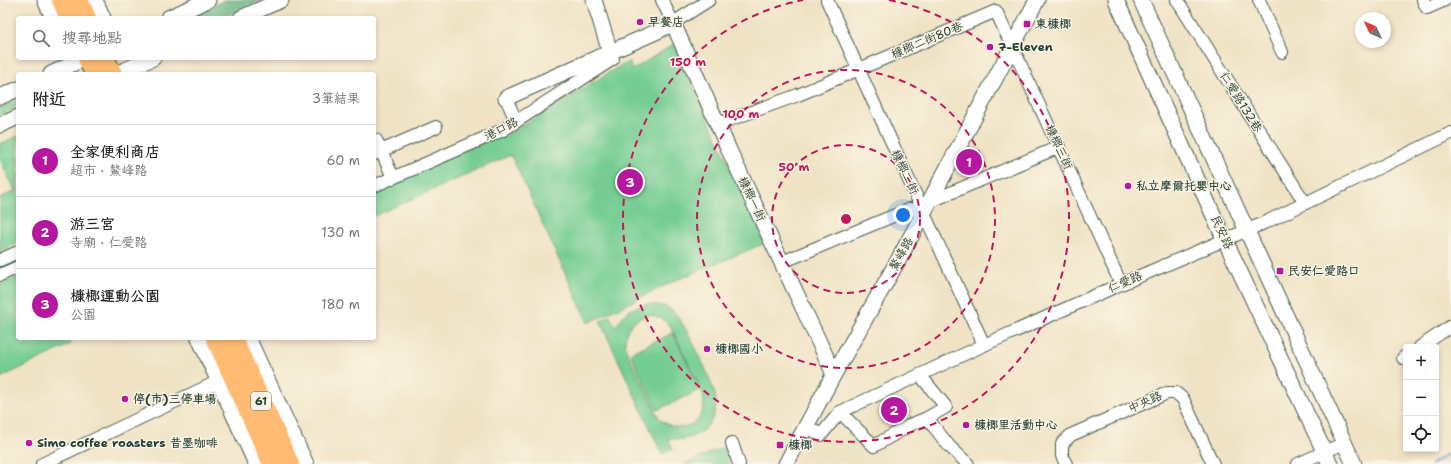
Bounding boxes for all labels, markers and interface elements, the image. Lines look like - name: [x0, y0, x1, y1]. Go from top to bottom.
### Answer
- north arrow: [1355, 12, 1391, 48]
- place label: 早餐店: [648, 14, 684, 30]
- search box: [16, 16, 376, 60]
- place label: 東槺榔: [1035, 16, 1071, 32]
- marker: 早餐店: [635, 17, 645, 27]
- street label: 槺榔二街80巷: [889, 18, 965, 62]
- marker: 東槺榔: [1022, 19, 1032, 29]
- icon: search: [30, 27, 52, 49]
- text: 搜尋地點: [62, 28, 122, 48]
- place label: 7-Eleven: [998, 39, 1053, 55]
- marker: 7-Eleven: [985, 42, 995, 52]
- text: 150 m: [670, 54, 706, 70]
- street label: 仁愛路132巷: [1216, 69, 1266, 135]
- text: 附近: [32, 88, 66, 110]
- text: 3筆結果: [312, 90, 360, 107]
- text: 100 m: [723, 106, 760, 122]
- street label: 港口路: [481, 114, 521, 144]
- street label: 槺榔三街: [1042, 122, 1076, 172]
- text: 全家便利商店: [70, 142, 160, 162]
- street label: 槺榔二街: [888, 147, 922, 197]
- pin: 1: [956, 147, 982, 177]
- text: 1: [42, 152, 48, 169]
- text: 60 m: [327, 152, 360, 169]
- text: 50 m: [779, 159, 810, 175]
- text: 超市 · 鰲峰路: [70, 162, 148, 179]
- pin: 3: [617, 167, 643, 197]
- street label: 槺榔一街: [735, 174, 769, 224]
- place label: 私立摩爾托嬰中心: [1136, 178, 1232, 194]
- marker: 私立摩爾托嬰中心: [1123, 181, 1133, 191]
- your location: [893, 205, 913, 225]
- centre of rings: [839, 212, 853, 226]
- street label: 民安路: [1207, 212, 1237, 252]
- text: 游三宮: [70, 214, 115, 234]
- text: 2: [40, 224, 50, 241]
- text: 130 m: [322, 224, 360, 241]
- text: 寺廟 · 仁愛路: [70, 234, 148, 251]
- street label: 鰲峰路: [885, 234, 917, 274]
- place label: 民安仁愛路口: [1288, 263, 1360, 279]
- marker: 民安仁愛路口: [1275, 266, 1285, 276]
- street label: 仁愛路: [1105, 268, 1145, 296]
- text: 槺榔運動公園: [70, 286, 160, 306]
- text: 3: [40, 296, 50, 313]
- text: 180 m: [321, 296, 360, 313]
- text: 公園: [70, 306, 96, 323]
- place label: 槺榔國小: [715, 341, 763, 357]
- marker: 槺榔國小: [702, 344, 712, 354]
- map controls: [1403, 344, 1439, 452]
- button: +: [1403, 344, 1439, 380]
- button: −: [1403, 380, 1439, 416]
- street label: 中央路: [1125, 387, 1165, 417]
- place label: 停(市)三停車場: [133, 391, 216, 407]
- road number: 61: [251, 392, 271, 410]
- marker: 停(市)三停車場: [120, 394, 130, 404]
- pin: 2: [881, 395, 907, 425]
- button: locate: [1403, 416, 1439, 452]
- place label: 槺榔里活動中心: [974, 417, 1058, 433]
- marker: 槺榔里活動中心: [961, 420, 971, 430]
- place label: Simo coffee roasters 昔墨咖啡: [37, 435, 218, 451]
- place label: 槺榔: [788, 437, 812, 453]
- marker: Simo coffee roasters 昔墨咖啡: [24, 438, 34, 448]
- marker: 槺榔: [775, 440, 785, 450]

